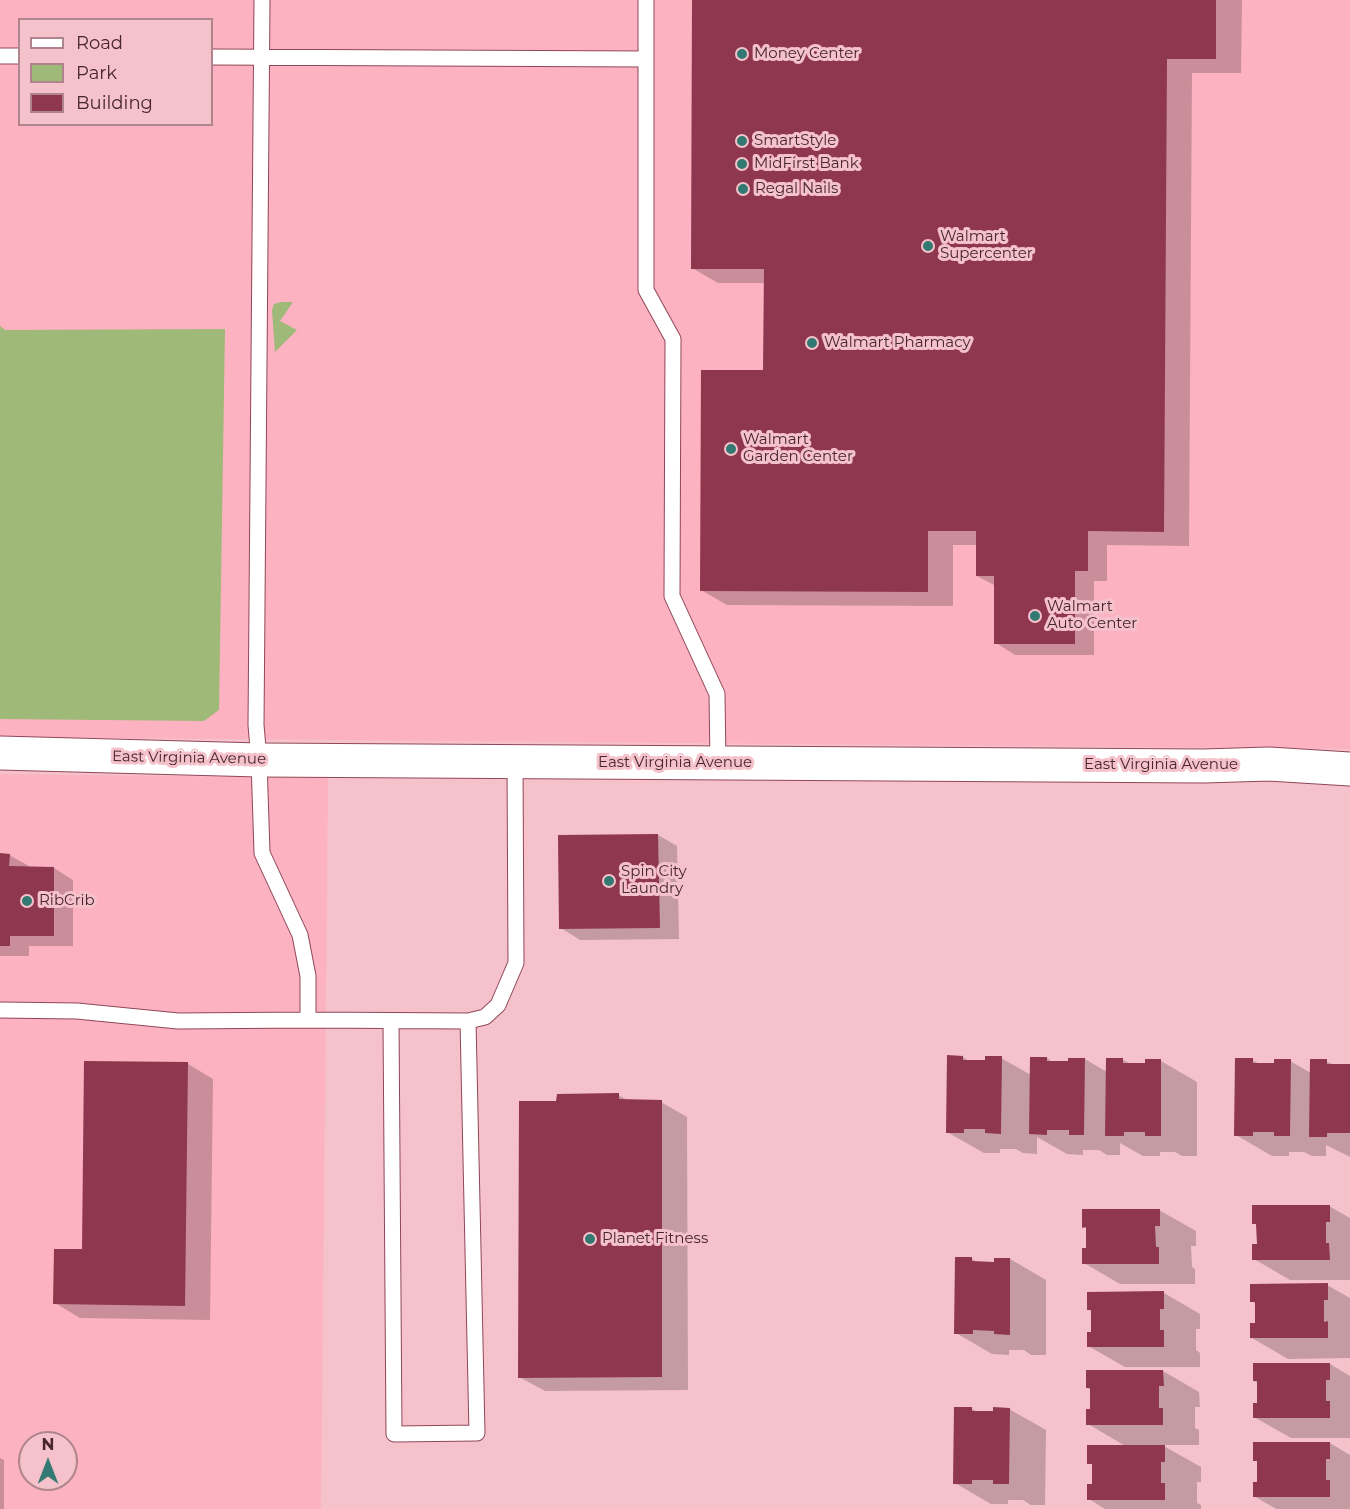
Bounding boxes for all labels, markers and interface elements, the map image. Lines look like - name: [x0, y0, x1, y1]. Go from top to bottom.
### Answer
- legend: [18, 18, 213, 126]
- text: Road: [76, 32, 123, 54]
- place label: Money Center: [754, 45, 859, 63]
- marker: Money Center: [735, 47, 749, 61]
- text: Park: [76, 62, 117, 84]
- text: Building: [76, 92, 153, 114]
- place label: SmartStyle: [754, 132, 836, 150]
- marker: SmartStyle: [735, 134, 749, 148]
- place label: MidFirst Bank: [754, 155, 859, 173]
- marker: MidFirst Bank: [735, 157, 749, 171]
- place label: Regal Nails: [755, 180, 838, 198]
- marker: Regal Nails: [736, 182, 750, 196]
- place label: Walmart Supercenter: [940, 228, 1033, 263]
- marker: Walmart Supercenter: [921, 239, 935, 253]
- place label: Walmart Pharmacy: [824, 334, 971, 352]
- marker: Walmart Pharmacy: [805, 336, 819, 350]
- place label: Walmart Garden Center: [743, 431, 853, 466]
- marker: Walmart Garden Center: [724, 442, 738, 456]
- place label: Walmart Auto Center: [1047, 598, 1137, 633]
- marker: Walmart Auto Center: [1028, 609, 1042, 623]
- street label: East Virginia Avenue: [112, 748, 266, 768]
- street label: East Virginia Avenue: [598, 754, 752, 772]
- street label: East Virginia Avenue: [1084, 756, 1238, 774]
- place label: Spin City Laundry: [621, 863, 687, 898]
- marker: Spin City Laundry: [602, 874, 616, 888]
- place label: RibCrib: [39, 892, 95, 910]
- marker: RibCrib: [20, 894, 34, 908]
- place label: Planet Fitness: [602, 1230, 708, 1248]
- marker: Planet Fitness: [583, 1232, 597, 1246]
- north arrow: [18, 1431, 78, 1491]
- text: N: [42, 1435, 54, 1454]

